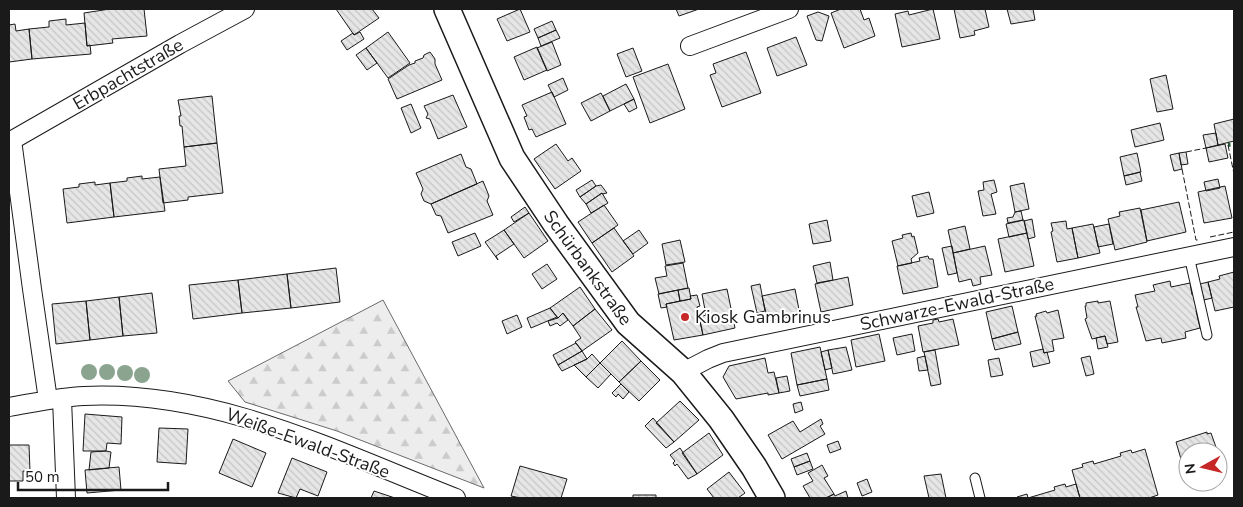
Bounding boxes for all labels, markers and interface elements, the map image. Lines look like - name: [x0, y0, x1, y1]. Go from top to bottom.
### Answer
- street label: Erbpachtstraße: [68, 33, 188, 115]
- street label: Schürbankstraße: [538, 205, 638, 330]
- street label: Schwarze-Ewald-Straße: [858, 272, 1056, 336]
- place label: Kiosk Gambrinus: [695, 305, 831, 329]
- marker: Kiosk Gambrinus: [679, 311, 691, 323]
- street label: Weiße-Ewald-Straße: [223, 402, 393, 484]
- north arrow: [1178, 442, 1228, 492]
- scale bar: [18, 460, 168, 492]
- text: N: [1180, 462, 1201, 475]
- text: 50 m: [25, 467, 60, 487]

